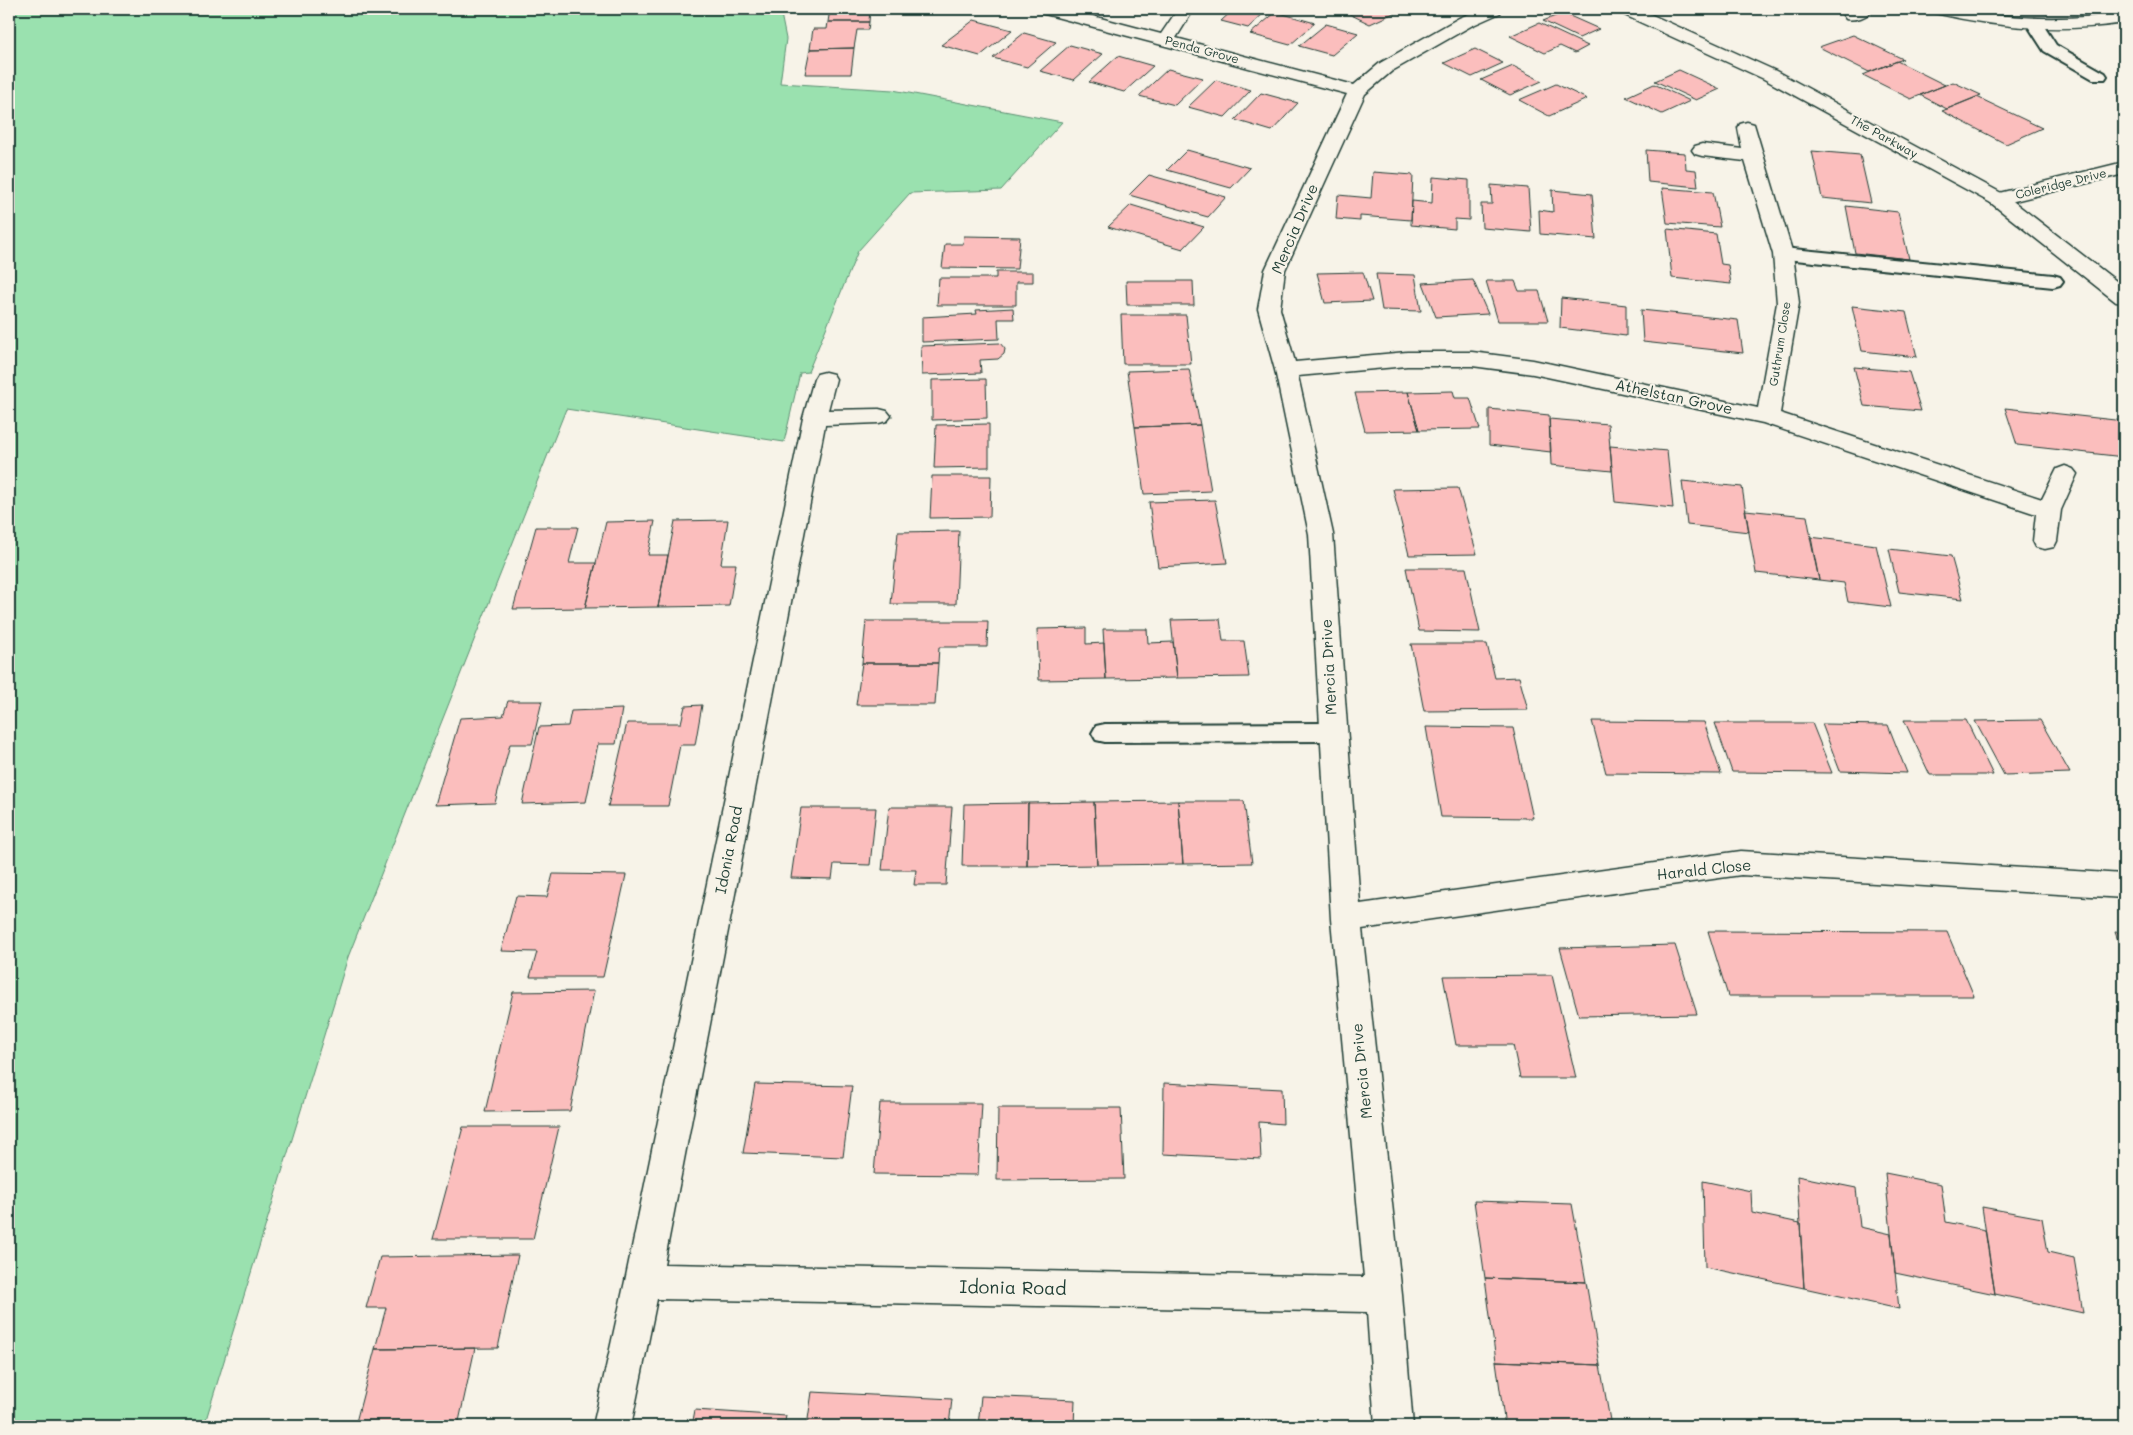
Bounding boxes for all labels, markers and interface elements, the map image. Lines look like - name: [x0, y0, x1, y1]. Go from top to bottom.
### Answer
- street label: Penda Grove: [1163, 31, 1241, 67]
- street label: The Parkway: [1848, 111, 1921, 161]
- street label: Coleridge Drive: [2014, 164, 2108, 202]
- street label: Mercia Drive: [1266, 181, 1322, 277]
- street label: Guthrum Close: [1764, 300, 1794, 387]
- street label: Athelstan Grove: [1614, 374, 1735, 418]
- street label: Mercia Drive: [1316, 619, 1340, 716]
- street label: Idonia Road: [710, 804, 746, 896]
- street label: Harald Close: [1656, 854, 1752, 884]
- street label: Mercia Drive: [1346, 1022, 1376, 1120]
- street label: Idonia Road: [959, 1274, 1067, 1300]

